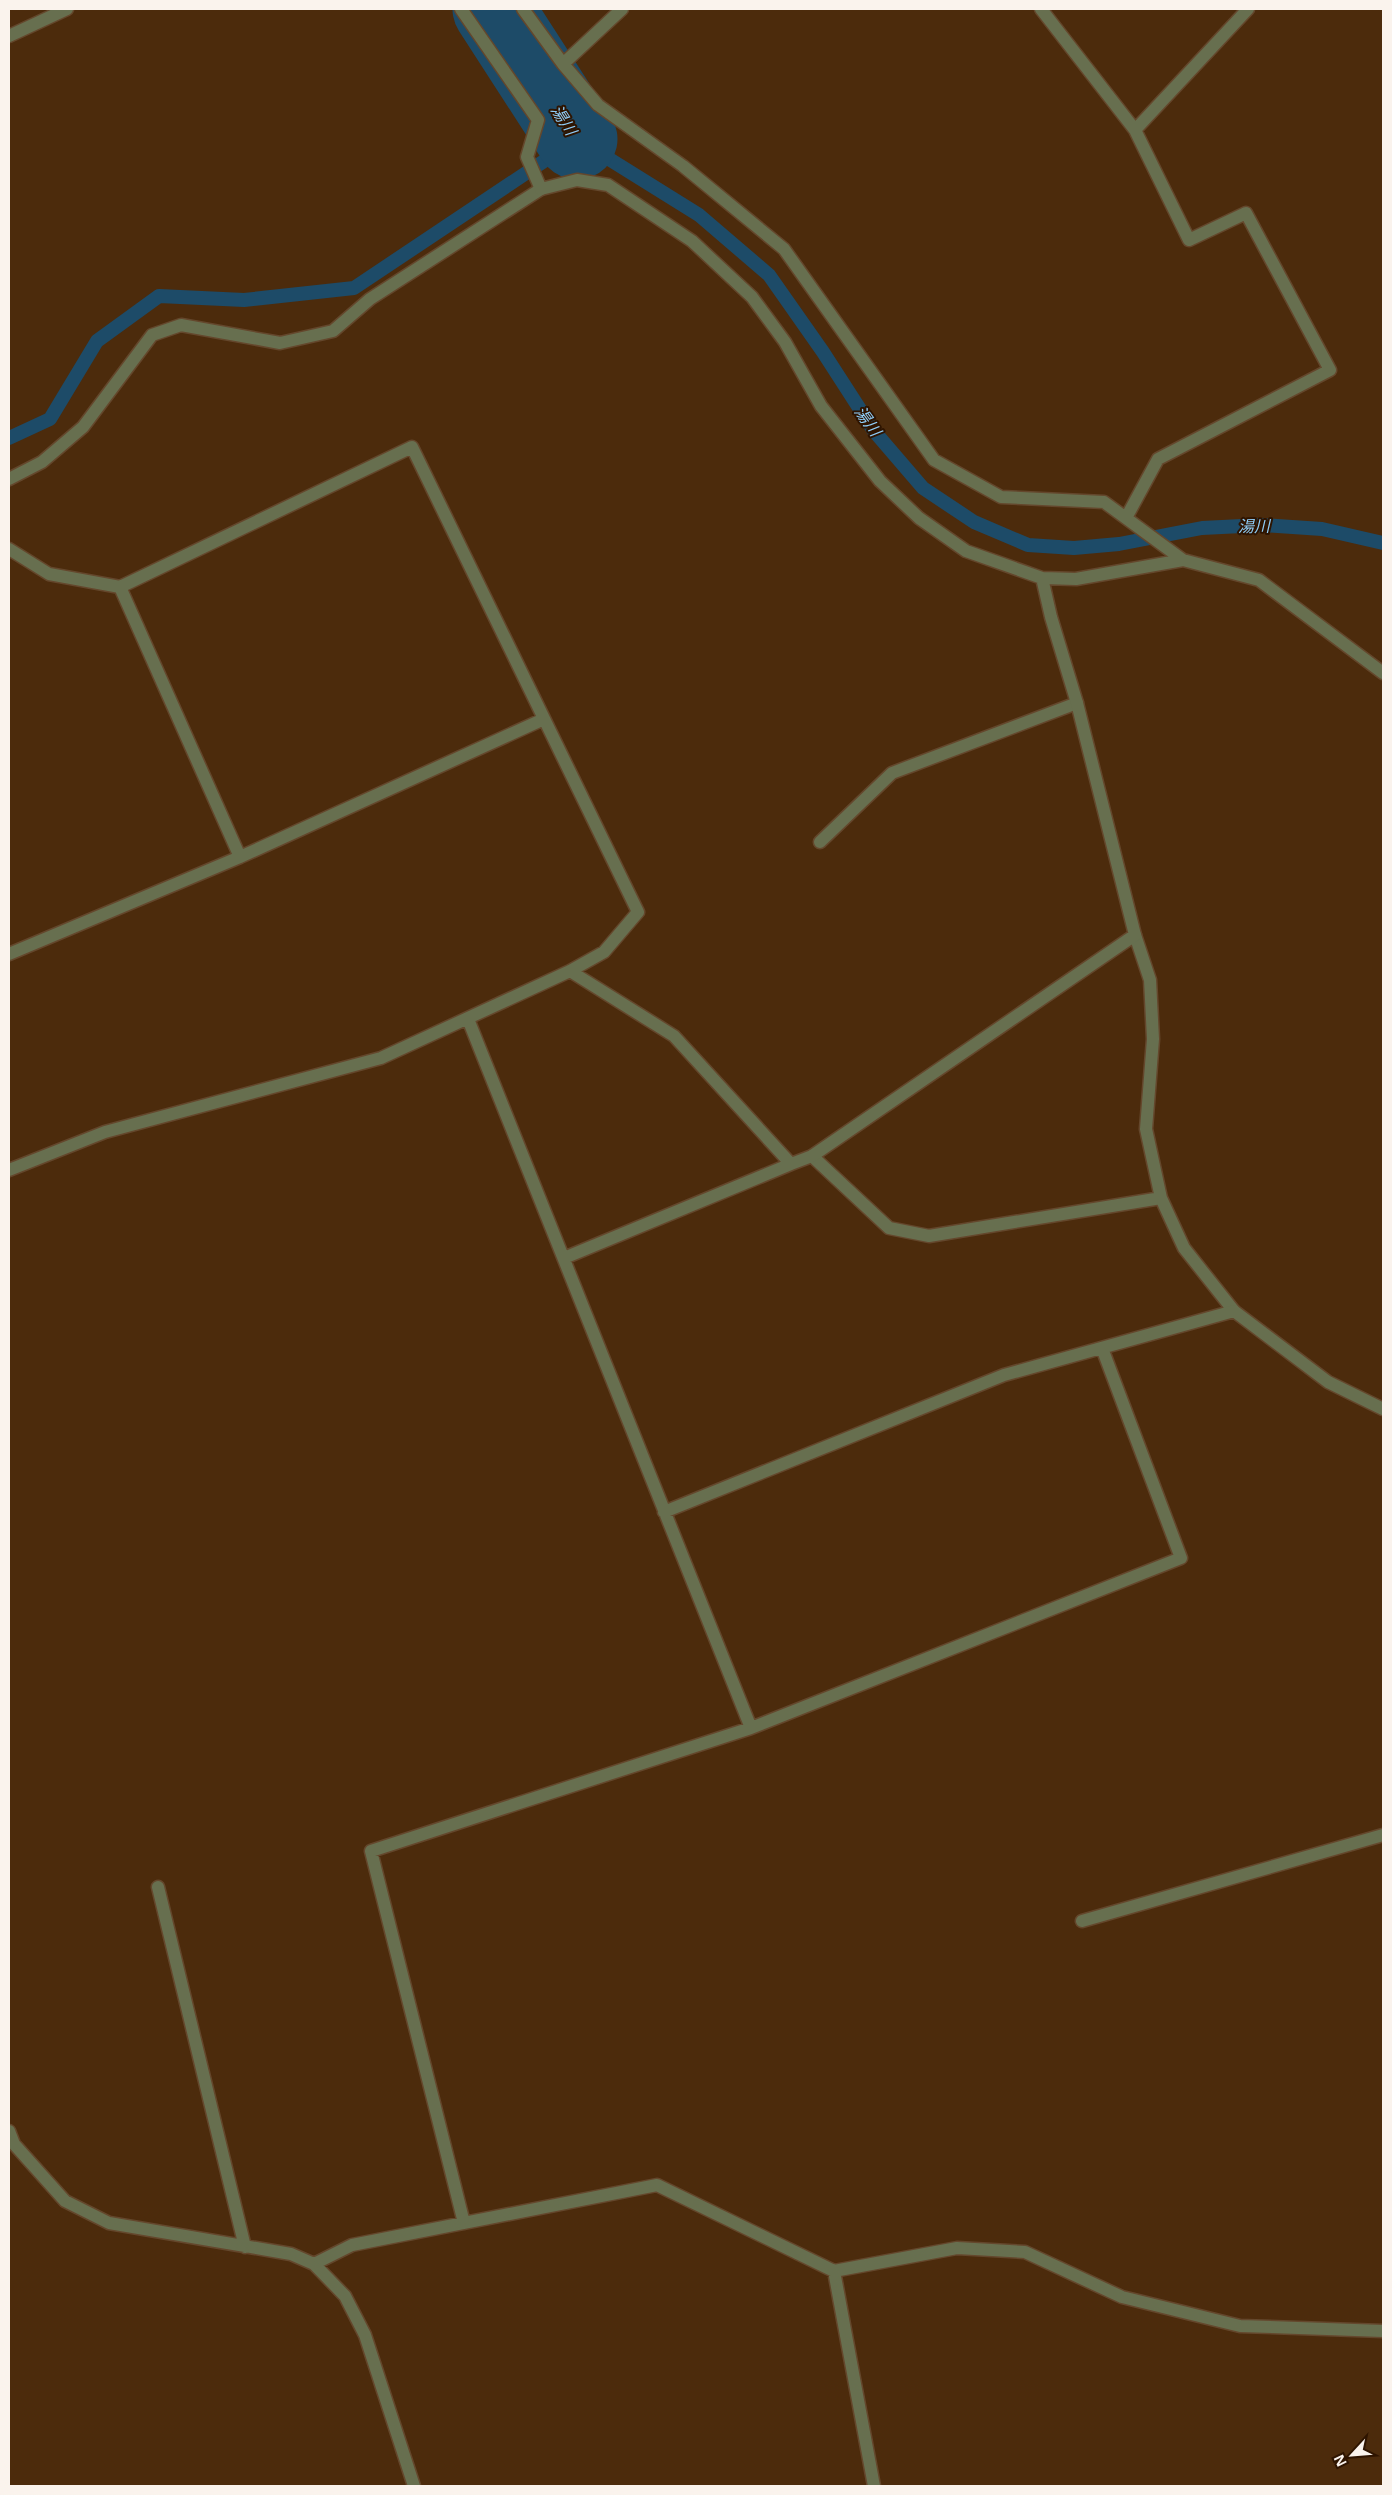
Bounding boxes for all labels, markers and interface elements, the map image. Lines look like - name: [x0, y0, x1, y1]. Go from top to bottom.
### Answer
- water label: 湯川: [546, 101, 583, 141]
- water label: 湯川: [850, 402, 887, 442]
- water label: 湯川: [1238, 515, 1272, 537]
- north arrow: [1327, 2430, 1377, 2480]
- text: N: [1329, 2452, 1351, 2470]

